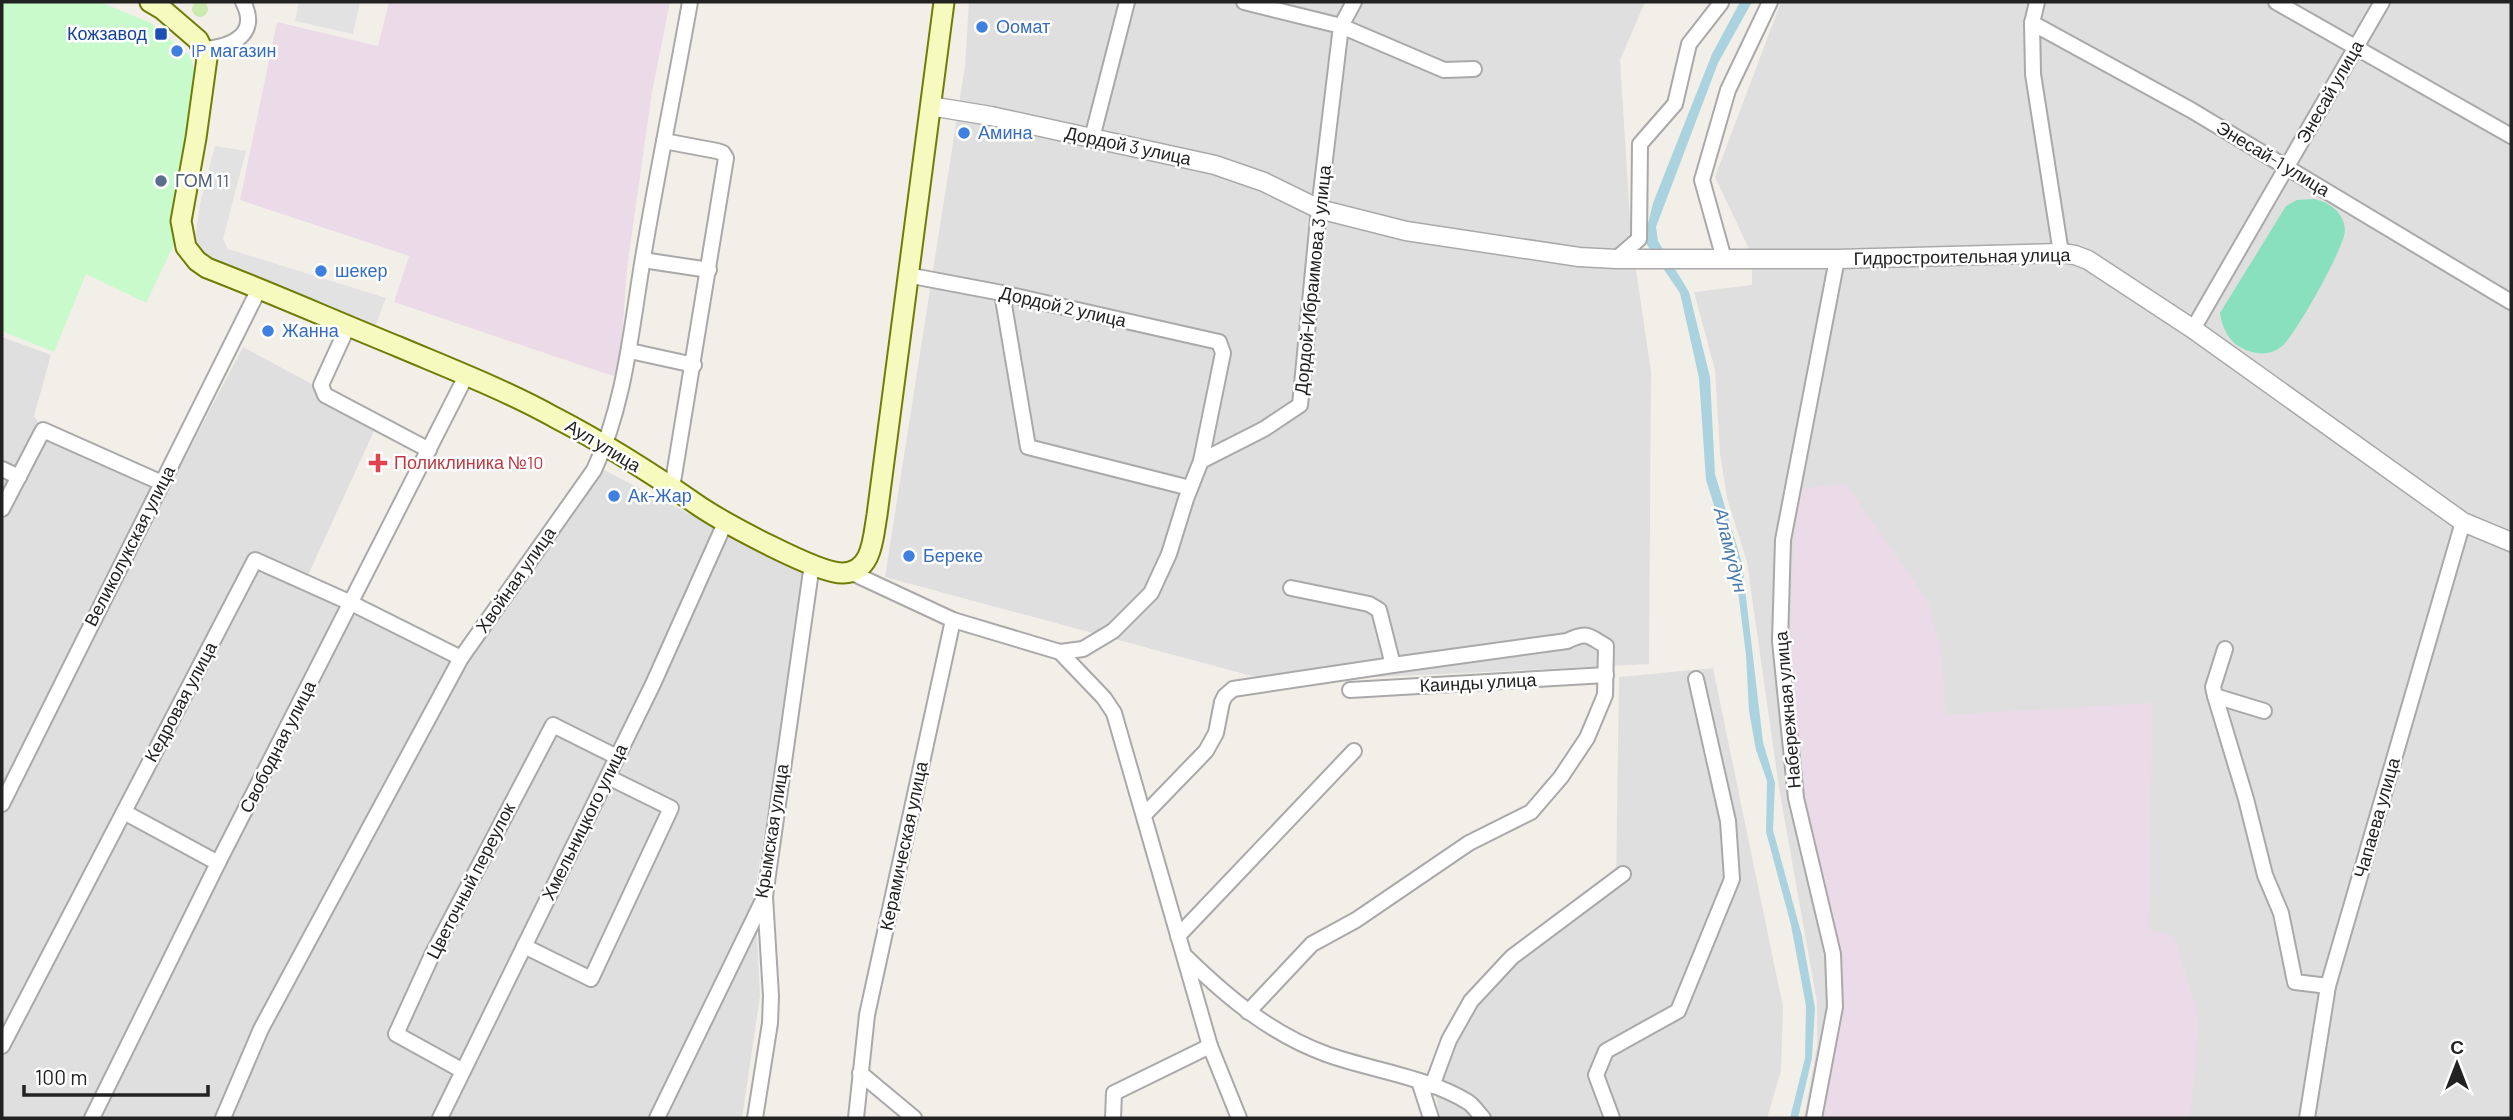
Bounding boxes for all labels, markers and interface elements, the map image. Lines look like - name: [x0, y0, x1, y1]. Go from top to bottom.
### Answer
- place label: Оомат: [996, 15, 1050, 37]
- marker: Оомат: [974, 19, 990, 35]
- place label: Кожзавод: [67, 22, 147, 44]
- marker: Кожзавод: [153, 26, 169, 42]
- street label: Энесай улица: [2291, 35, 2368, 147]
- place label: IP магазин: [191, 39, 277, 61]
- marker: IP магазин: [169, 43, 185, 59]
- street label: Энесай-1 улица: [2213, 116, 2335, 201]
- place label: Амина: [978, 121, 1033, 143]
- street label: Дордой 3 улица: [1063, 121, 1194, 169]
- marker: Амина: [956, 125, 972, 141]
- street label: Дордой-Ибраимова 3 улица: [1289, 163, 1335, 396]
- place label: ГОМ 11: [175, 169, 229, 191]
- marker: ГОМ 11: [153, 173, 169, 189]
- street label: Гидростроительная улица: [1853, 243, 2072, 269]
- place label: шекер: [335, 259, 388, 281]
- marker: шекер: [313, 263, 329, 279]
- street label: Дордой 2 улица: [998, 281, 1129, 331]
- place label: Жанна: [282, 319, 340, 341]
- marker: Жанна: [260, 323, 276, 339]
- street label: Аул улица: [562, 414, 646, 477]
- place label: Поликлиника №10: [394, 451, 543, 473]
- marker: Поликлиника №10: [368, 453, 388, 473]
- street label: Великолукская улица: [79, 461, 180, 630]
- place label: Ак-Жар: [628, 484, 692, 506]
- marker: Ак-Жар: [606, 488, 622, 504]
- water label: Аламүдүн: [1710, 504, 1753, 595]
- street label: Хвойная улица: [471, 521, 560, 637]
- place label: Береке: [923, 544, 983, 566]
- marker: Береке: [901, 548, 917, 564]
- street label: Набережная улица: [1769, 630, 1805, 790]
- street label: Кедровая улица: [139, 637, 221, 765]
- street label: Каинды улица: [1419, 668, 1538, 696]
- street label: Свободная улица: [234, 676, 320, 816]
- street label: Хмельницкого улица: [537, 739, 632, 903]
- street label: Чапаева улица: [2348, 754, 2404, 880]
- street label: Керамическая улица: [874, 758, 932, 932]
- street label: Крымская улица: [750, 761, 793, 900]
- street label: Цветочный переулок: [421, 799, 519, 962]
- north arrow: [2422, 1029, 2492, 1099]
- text: С: [2450, 1035, 2464, 1058]
- scale bar: [24, 1054, 208, 1098]
- text: 100 m: [35, 1064, 88, 1089]

